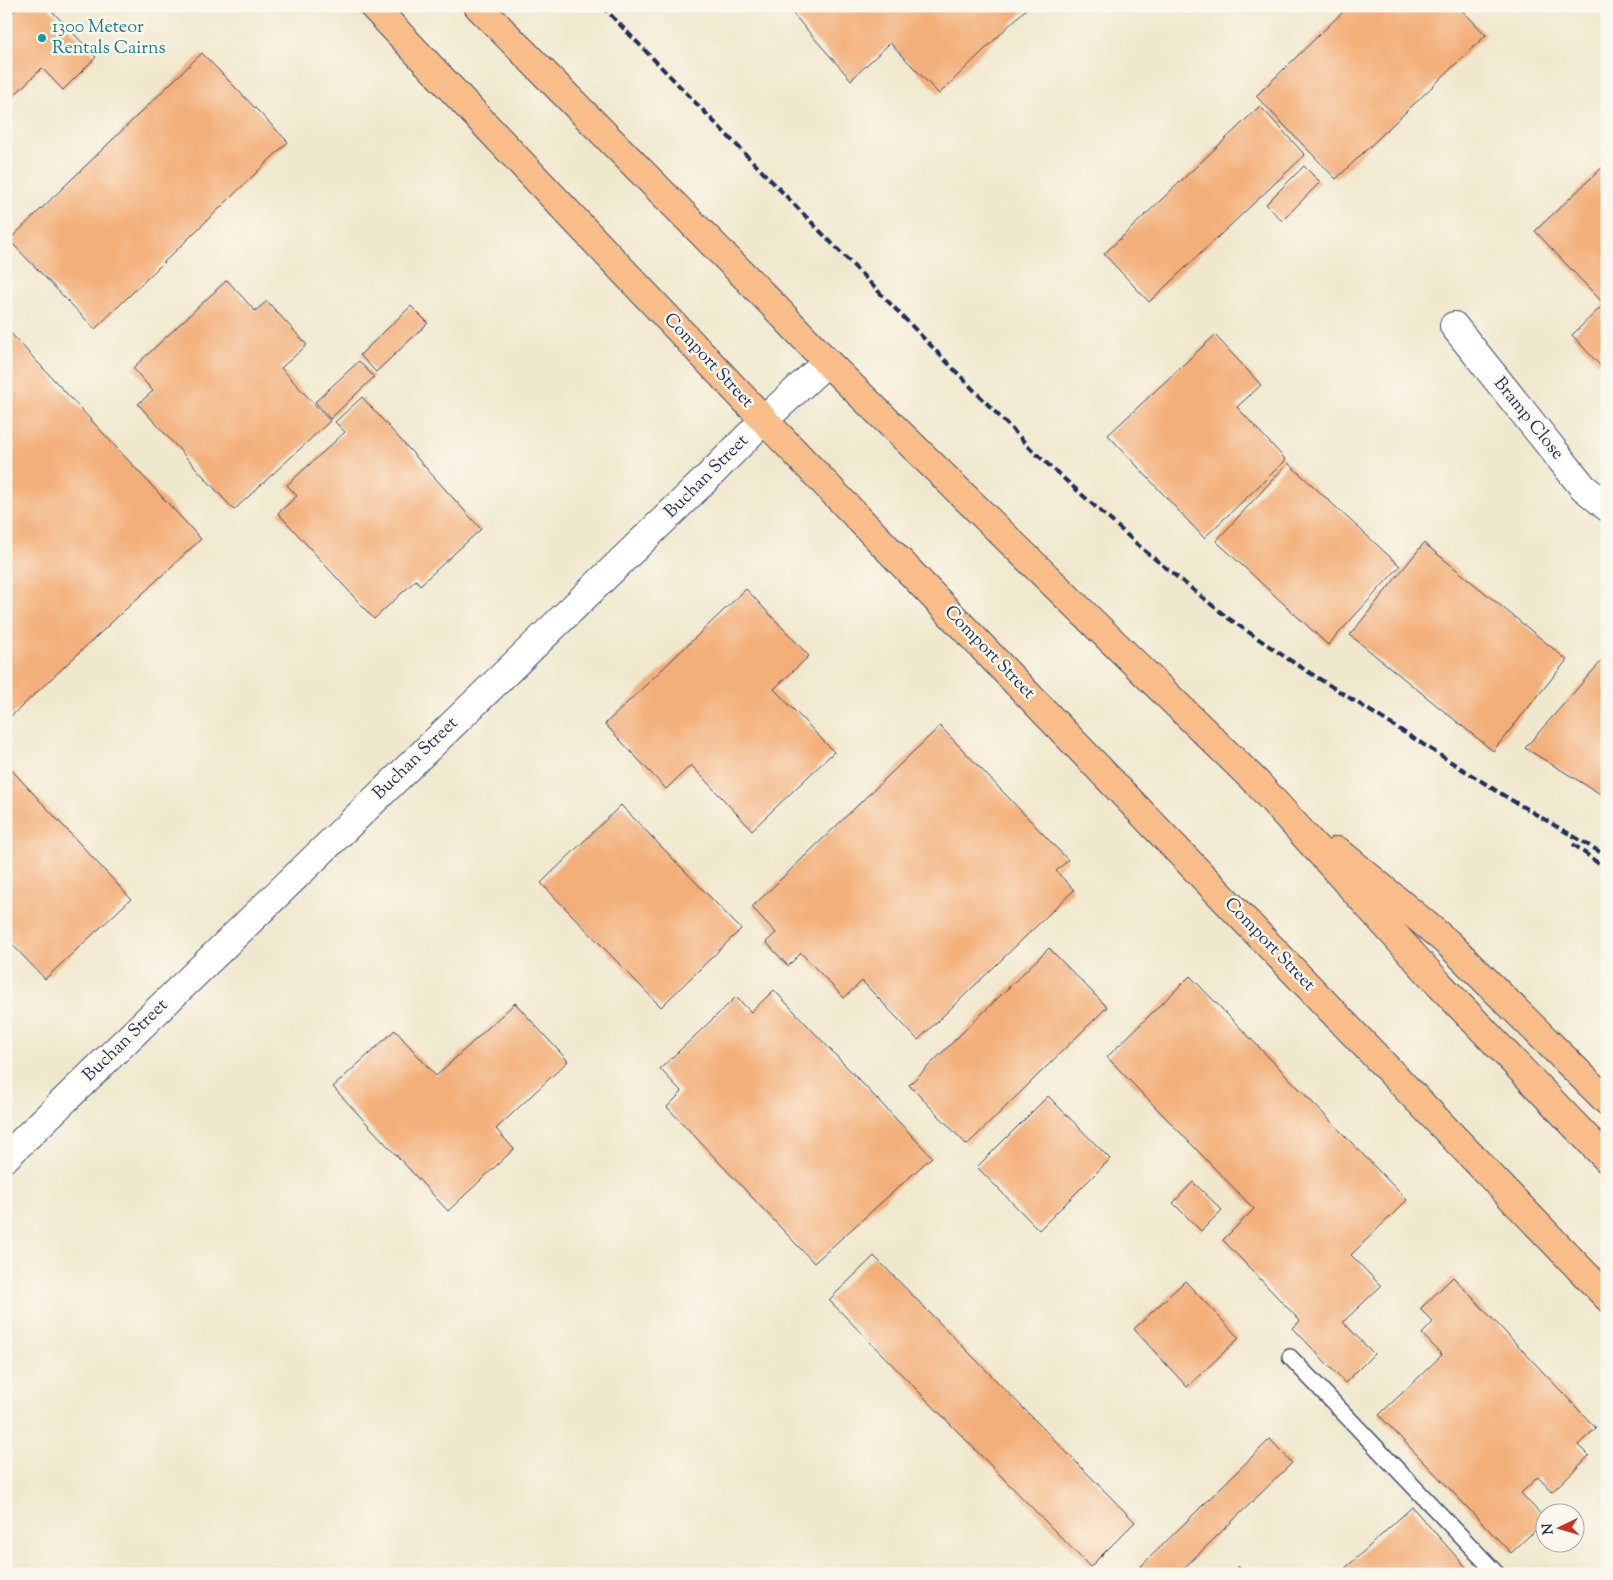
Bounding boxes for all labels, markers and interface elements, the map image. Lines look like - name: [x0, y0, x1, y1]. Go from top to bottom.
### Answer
- place label: 1300 Meteor Rentals Cairns: [52, 15, 166, 62]
- marker: 1300 Meteor Rentals Cairns: [36, 32, 48, 44]
- street label: Comport Street: [657, 308, 759, 414]
- street label: Bramp Close: [1487, 372, 1569, 466]
- street label: Buchan Street: [659, 429, 755, 525]
- street label: Comport Street: [937, 600, 1041, 706]
- street label: Buchan Street: [368, 712, 464, 806]
- street label: Comport Street: [1217, 892, 1321, 998]
- street label: Buchan Street: [78, 994, 174, 1088]
- north arrow: [1536, 1502, 1586, 1552]
- text: N: [1539, 1523, 1559, 1535]

